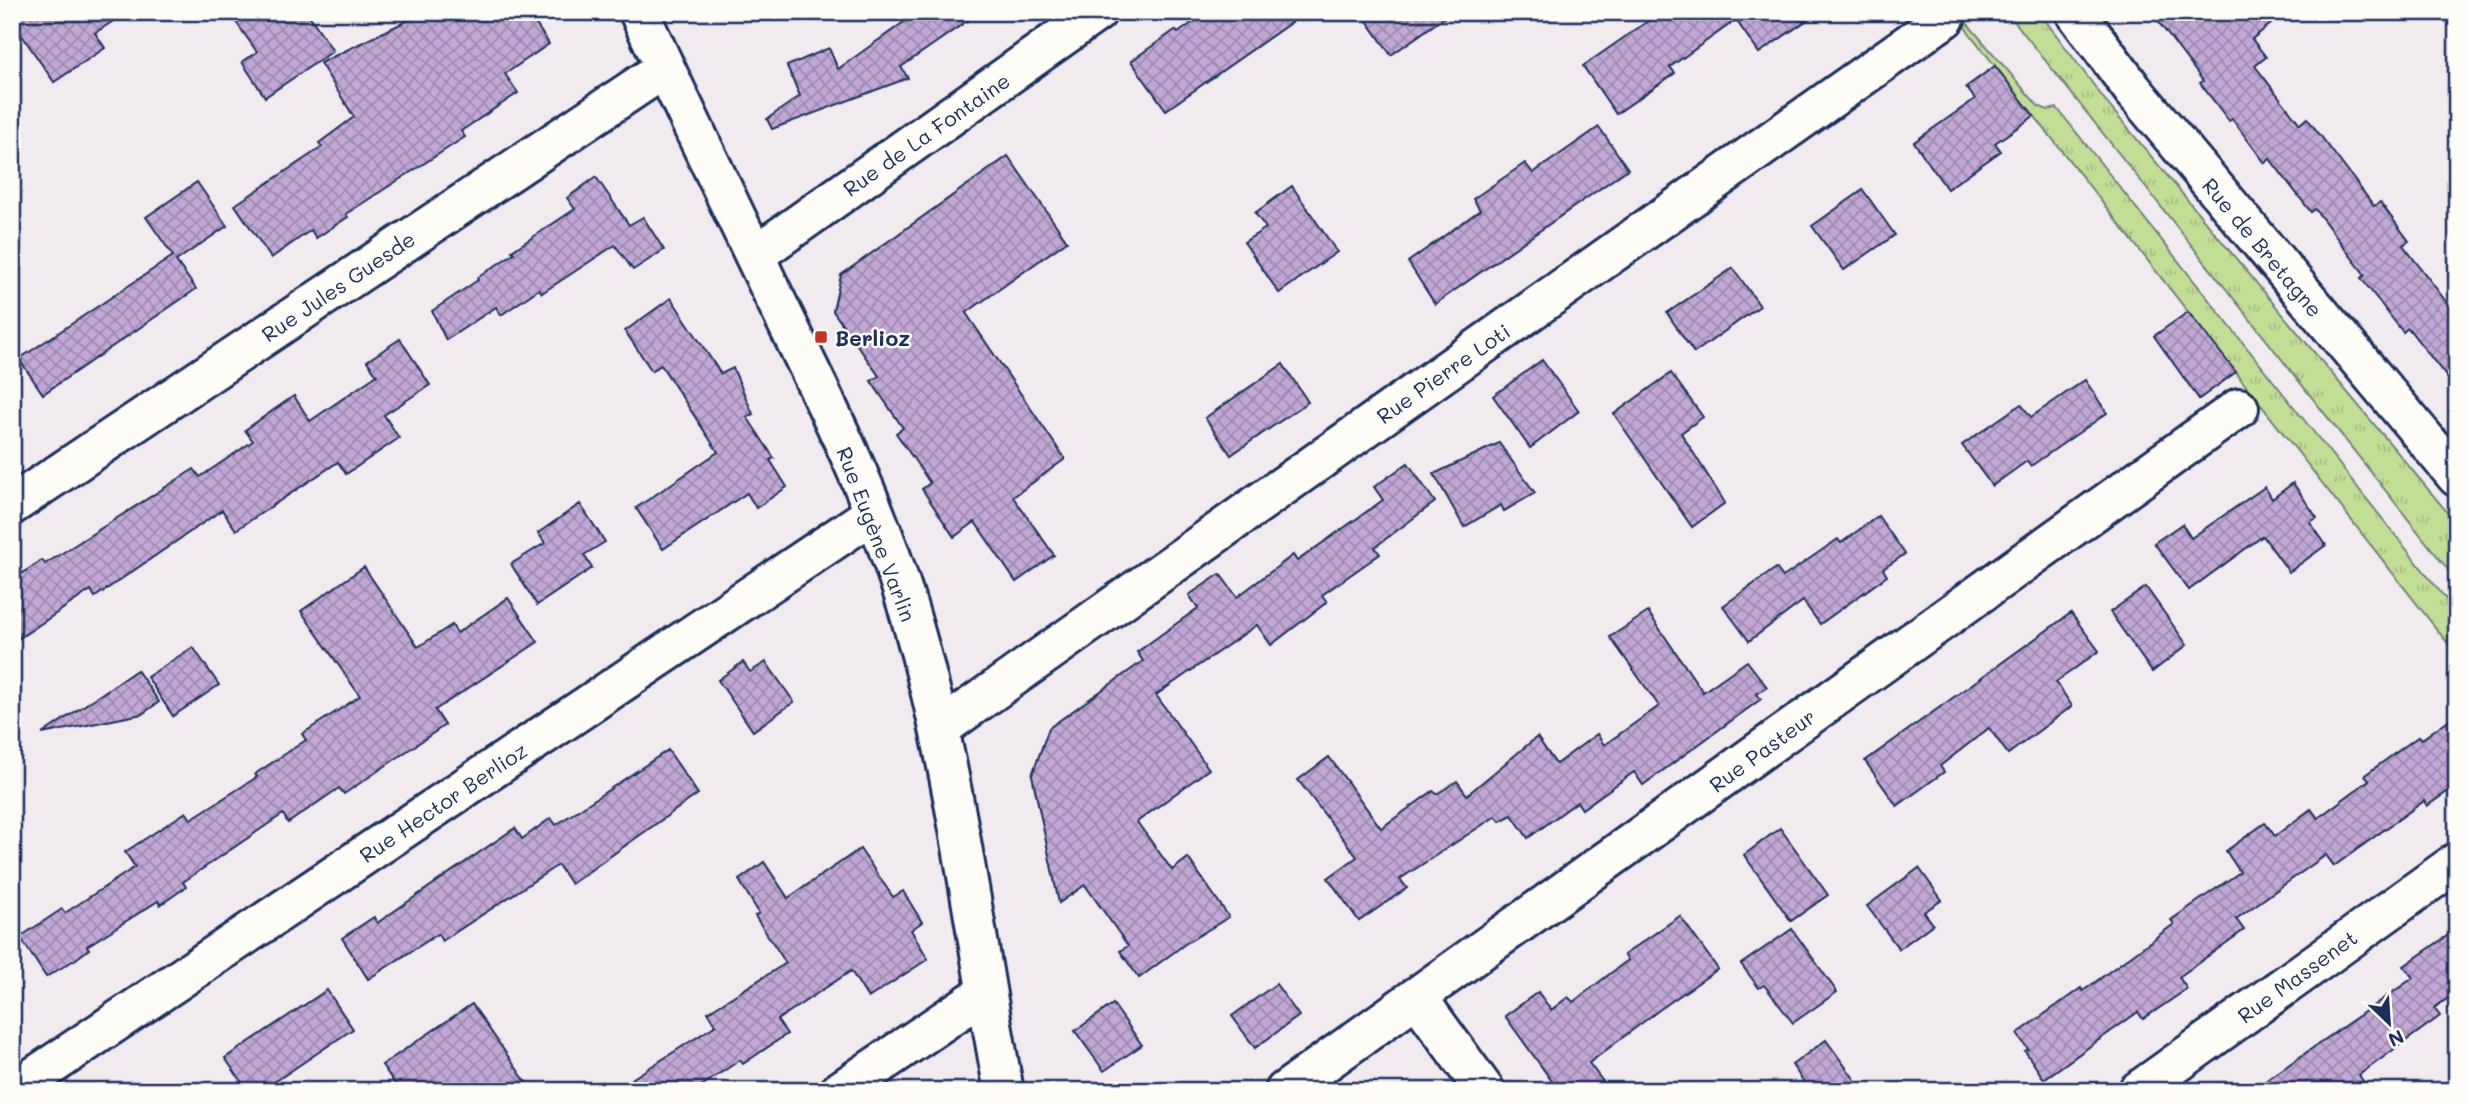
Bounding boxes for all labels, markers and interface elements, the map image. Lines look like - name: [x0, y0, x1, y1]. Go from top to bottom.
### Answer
- street label: Rue de La Fontaine: [837, 66, 1015, 202]
- street label: Rue de Bretagne: [2197, 172, 2329, 322]
- street label: Rue Jules Guesde: [256, 225, 420, 347]
- street label: Rue Pierre Loti: [1371, 317, 1515, 429]
- place label: Berlioz: [835, 324, 910, 351]
- marker: Berlioz: [813, 329, 829, 345]
- street label: Rue Eugène Varlin: [831, 443, 923, 625]
- street label: Rue Pasteur: [1703, 702, 1821, 798]
- street label: Rue Hector Berlioz: [354, 736, 532, 868]
- street label: Rue Massenet: [2232, 923, 2362, 1029]
- north arrow: [2354, 988, 2424, 1058]
- text: N: [2385, 1024, 2408, 1053]

